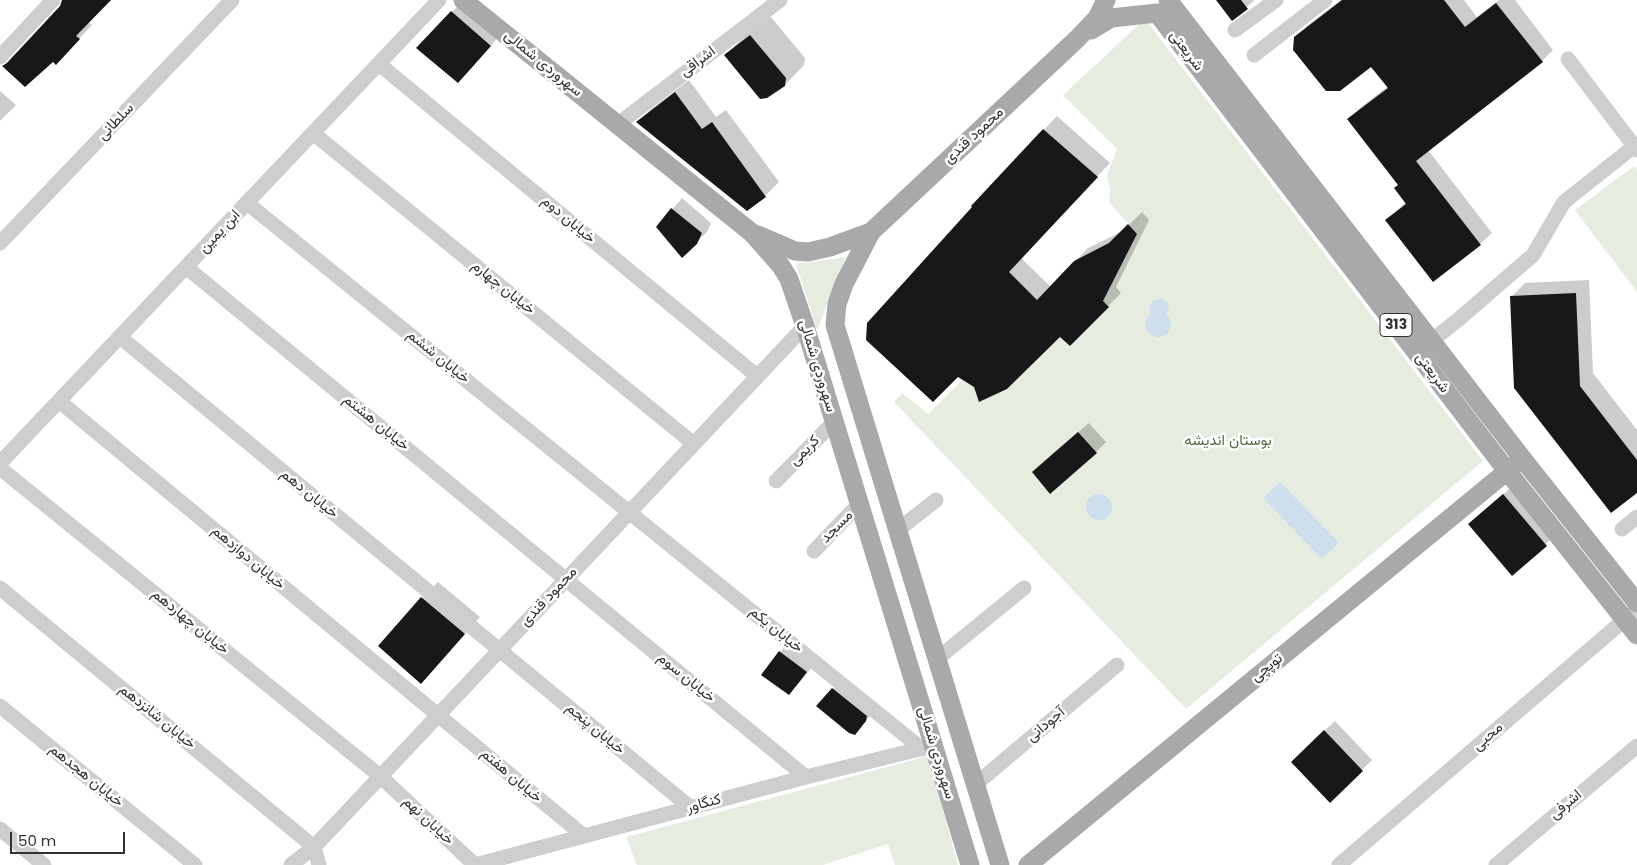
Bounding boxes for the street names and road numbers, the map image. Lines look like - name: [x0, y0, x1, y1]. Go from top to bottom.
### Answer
- street label: سهروردی شمالی: [500, 27, 586, 101]
- street label: شریعتی: [1165, 27, 1207, 75]
- street label: اشراقی: [677, 43, 719, 81]
- street label: سلطانی: [94, 100, 138, 144]
- street label: محمود قندی: [940, 104, 1008, 168]
- street label: خیابان دوم: [537, 192, 599, 248]
- street label: ابن یمین: [195, 207, 245, 257]
- street label: خیابان چهارم: [468, 257, 538, 319]
- road number: 313: [1380, 314, 1412, 336]
- street label: سهروردی شمالی: [794, 318, 840, 414]
- street label: خیابان ششم: [403, 326, 473, 388]
- street label: شریعتی: [1411, 349, 1453, 397]
- street label: خیابان هشتم: [339, 391, 413, 455]
- street label: کریمی: [786, 432, 824, 470]
- street label: خیابان دهم: [277, 465, 341, 523]
- street label: مسجد: [817, 507, 857, 547]
- street label: خیابان دوازدهم: [208, 522, 288, 594]
- street label: محمود قندی: [517, 563, 581, 631]
- street label: خیابان چهاردهم: [148, 585, 232, 659]
- street label: خیابان یکم: [746, 603, 806, 657]
- street label: خیابان سوم: [653, 649, 719, 707]
- street label: توپچی: [1247, 650, 1287, 686]
- street label: خیابان شانزدهم: [115, 681, 199, 753]
- street label: خیابان پنجم: [562, 699, 628, 759]
- street label: آجودانی: [1023, 704, 1069, 746]
- street label: سهروردی شمالی: [913, 705, 959, 801]
- street label: محبی: [1469, 719, 1507, 755]
- street label: خیابان هجدهم: [45, 741, 127, 811]
- street label: خیابان هفتم: [477, 745, 545, 807]
- street label: اشرفی: [1546, 786, 1586, 824]
- street label: کنگاور: [685, 791, 723, 817]
- street label: خیابان نهم: [399, 793, 457, 849]

